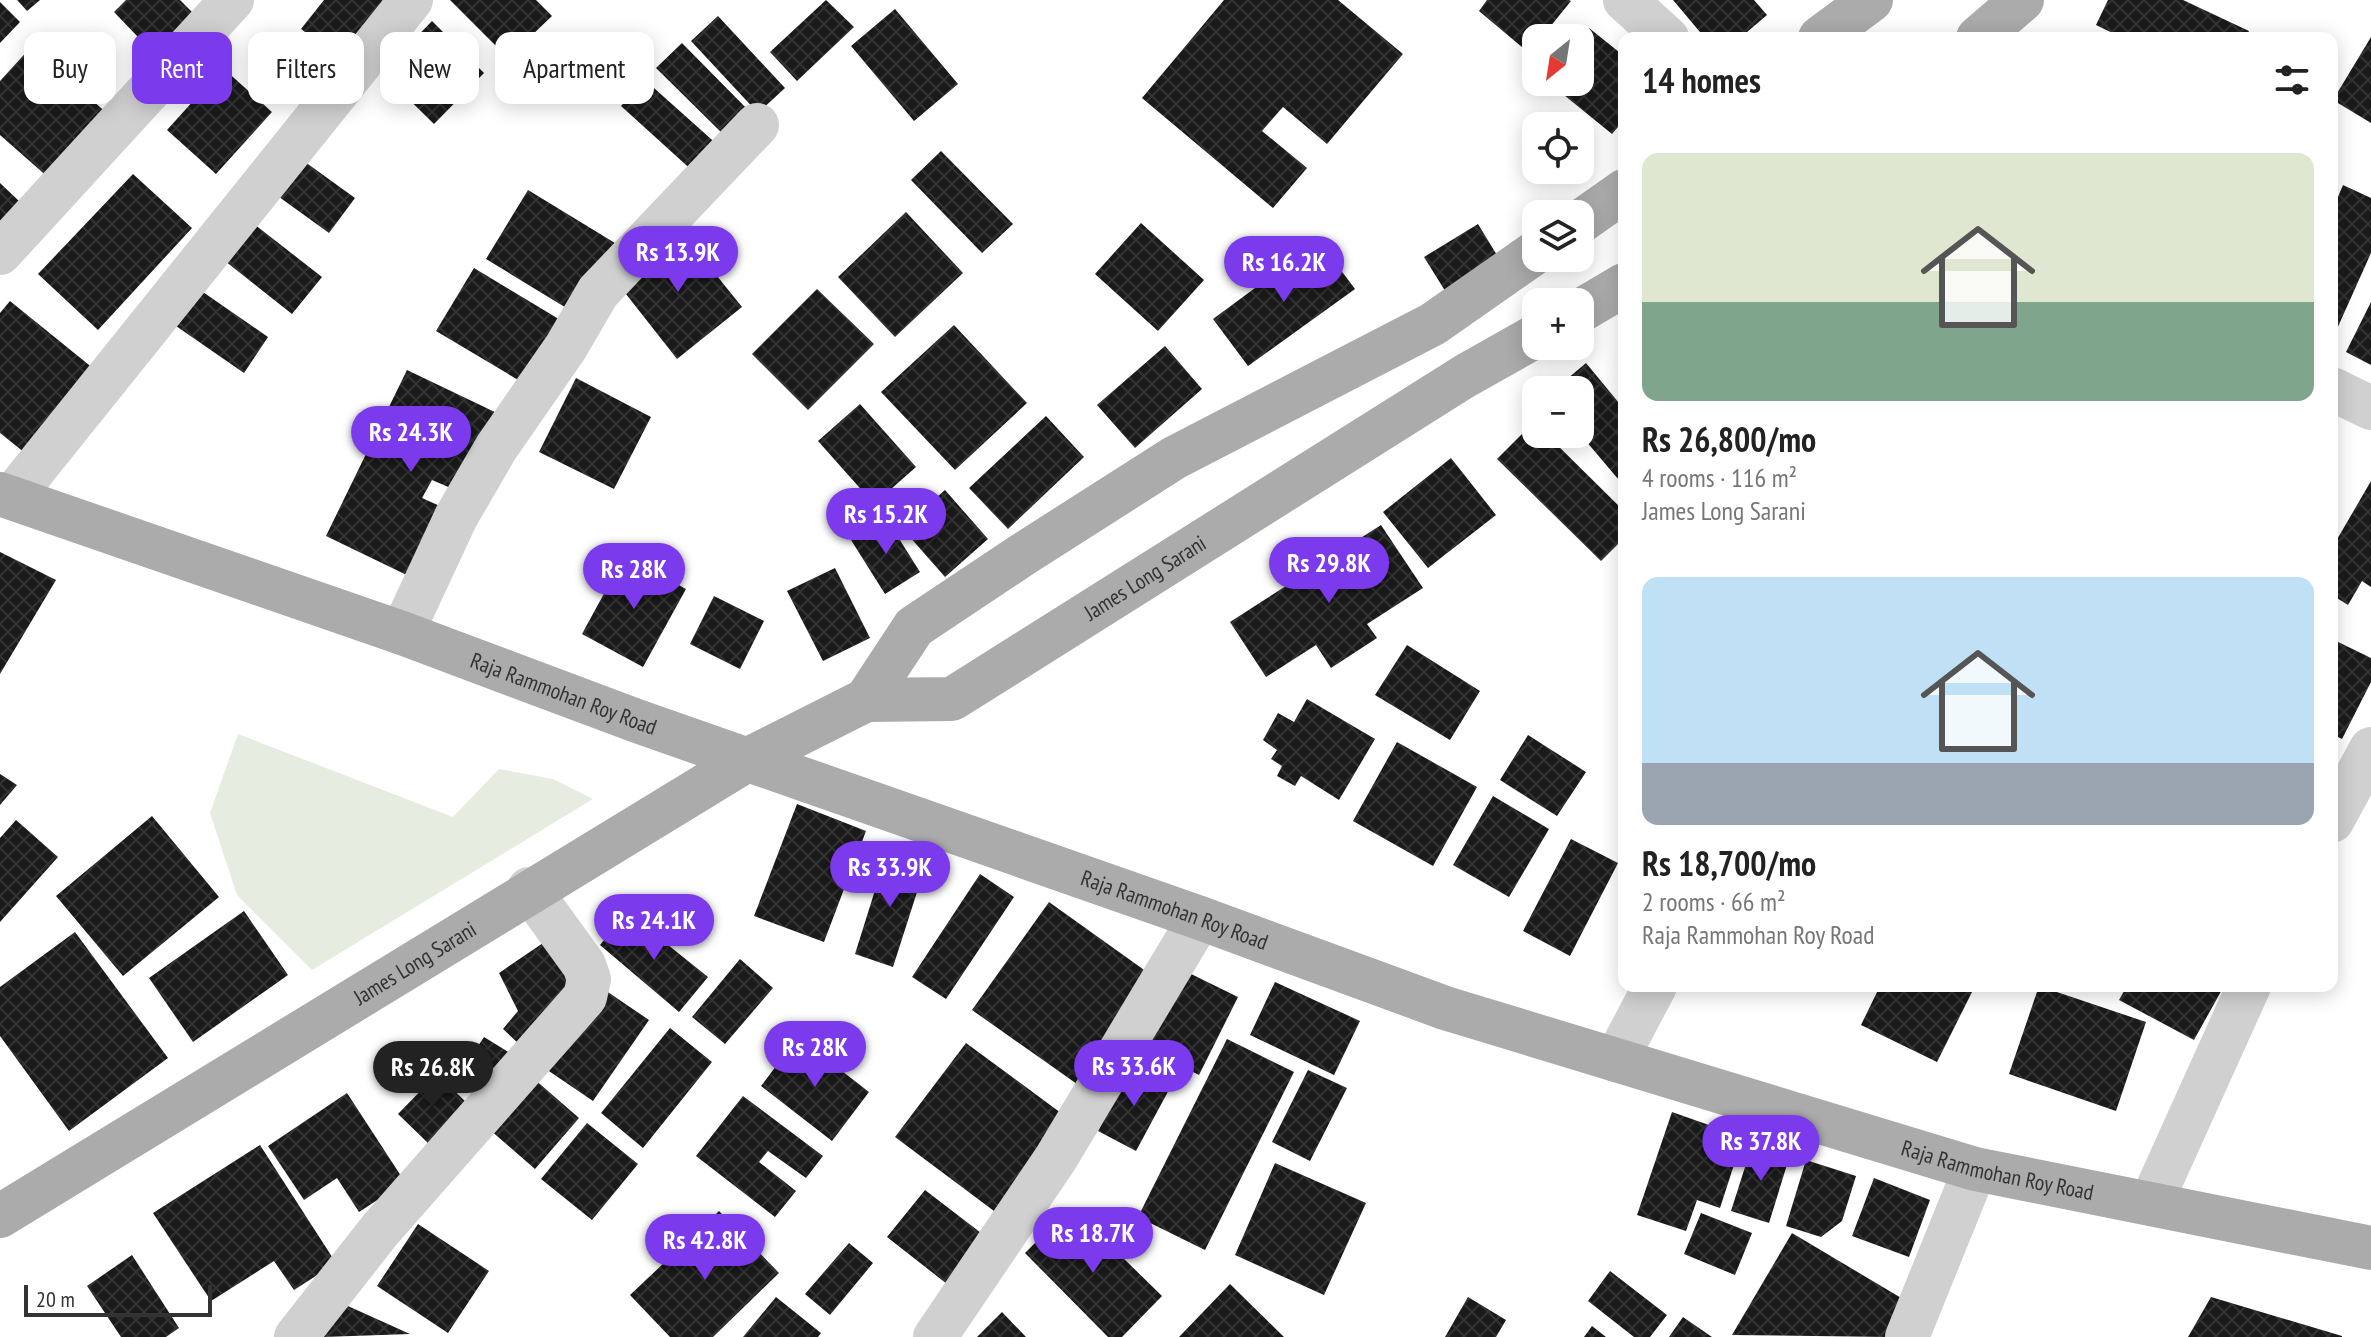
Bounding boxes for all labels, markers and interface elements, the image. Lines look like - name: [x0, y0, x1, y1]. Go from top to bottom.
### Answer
- north arrow: [1522, 24, 1594, 96]
- map controls: [1522, 24, 1594, 448]
- chip: Buy: [24, 32, 116, 104]
- chip: Rent: [132, 32, 232, 104]
- chip: Filters: [248, 32, 364, 104]
- chip: New: [380, 32, 479, 104]
- chip: Apartment: [495, 32, 654, 104]
- text: 14 homes: [1642, 58, 1761, 102]
- icon: filters: [2270, 58, 2314, 102]
- button: locate: [1522, 112, 1594, 184]
- button: layers: [1522, 200, 1594, 272]
- icon: home: [1906, 205, 2050, 349]
- pin: Rs 13.9K: [595, 226, 761, 294]
- text: Rs 13.9K: [636, 235, 720, 268]
- pin: Rs 16.2K: [1201, 236, 1367, 304]
- text: Rs 16.2K: [1242, 245, 1326, 278]
- button: +: [1522, 288, 1594, 360]
- button: −: [1522, 376, 1594, 448]
- pin: Rs 24.3K: [328, 406, 494, 474]
- text: Rs 24.3K: [369, 415, 453, 448]
- text: Rs 26,800/mo: [1642, 417, 1816, 461]
- text: 4 rooms · 116 m²: [1642, 461, 1797, 494]
- pin: Rs 15.2K: [803, 488, 969, 556]
- text: James Long Sarani: [1642, 494, 1806, 527]
- text: Rs 15.2K: [844, 497, 928, 530]
- street label: James Long Sarani: [1078, 529, 1211, 627]
- pin: Rs 29.8K: [1246, 537, 1412, 605]
- pin: Rs 28K: [569, 543, 699, 611]
- text: Rs 29.8K: [1287, 546, 1371, 579]
- text: Rs 28K: [601, 552, 667, 585]
- icon: home: [1906, 629, 2050, 773]
- street label: Raja Rammohan Roy Road: [467, 646, 661, 741]
- pin: Rs 33.9K: [807, 841, 973, 909]
- text: Rs 18,700/mo: [1642, 841, 1816, 885]
- text: Rs 33.9K: [848, 850, 932, 883]
- street label: Raja Rammohan Roy Road: [1077, 863, 1272, 956]
- text: 2 rooms · 66 m²: [1642, 885, 1786, 918]
- pin: Rs 24.1K: [571, 894, 737, 962]
- text: Rs 24.1K: [612, 903, 696, 936]
- street label: James Long Sarani: [347, 915, 481, 1011]
- text: Raja Rammohan Roy Road: [1642, 918, 1874, 951]
- pin: Rs 28K: [750, 1021, 880, 1089]
- text: Rs 28K: [782, 1030, 848, 1063]
- pin: Rs 33.6K: [1051, 1040, 1217, 1108]
- pin: Rs 26.8K: [350, 1041, 516, 1109]
- text: Rs 33.6K: [1092, 1049, 1176, 1082]
- text: Rs 26.8K: [391, 1050, 475, 1083]
- pin: Rs 37.8K: [1678, 1115, 1844, 1183]
- text: Rs 37.8K: [1720, 1124, 1802, 1157]
- street label: Raja Rammohan Roy Road: [1898, 1133, 2096, 1206]
- pin: Rs 18.7K: [1010, 1207, 1176, 1275]
- pin: Rs 42.8K: [622, 1214, 788, 1282]
- text: Rs 18.7K: [1051, 1216, 1135, 1249]
- text: Rs 42.8K: [663, 1223, 747, 1256]
- scale bar: [24, 1281, 212, 1317]
- text: 20 m: [36, 1285, 75, 1313]

